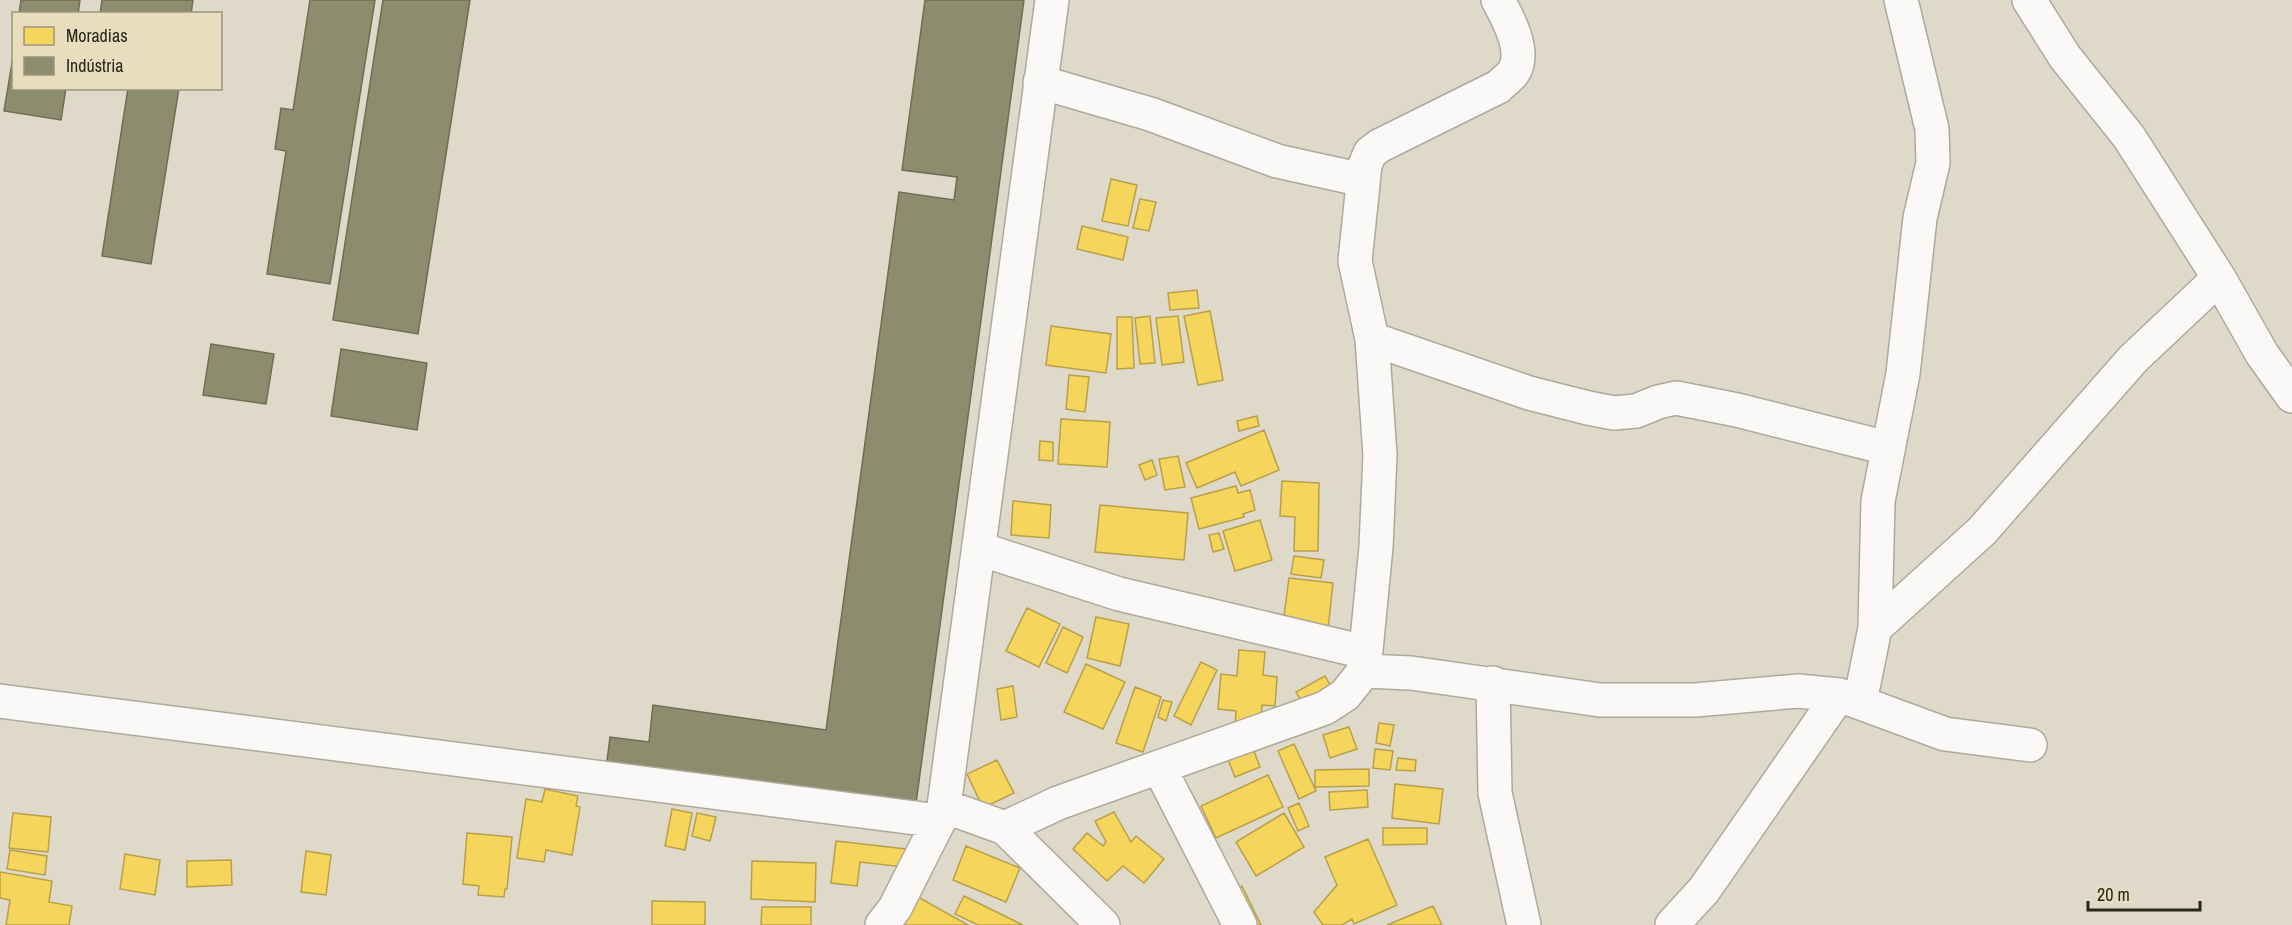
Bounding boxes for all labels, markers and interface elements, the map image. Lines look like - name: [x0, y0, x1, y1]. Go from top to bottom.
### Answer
- legend: [12, 12, 222, 90]
- text: Moradias: [66, 23, 128, 48]
- text: Indústria: [66, 53, 123, 78]
- scale bar: [2088, 874, 2200, 912]
- text: 20 m: [2097, 882, 2130, 907]

